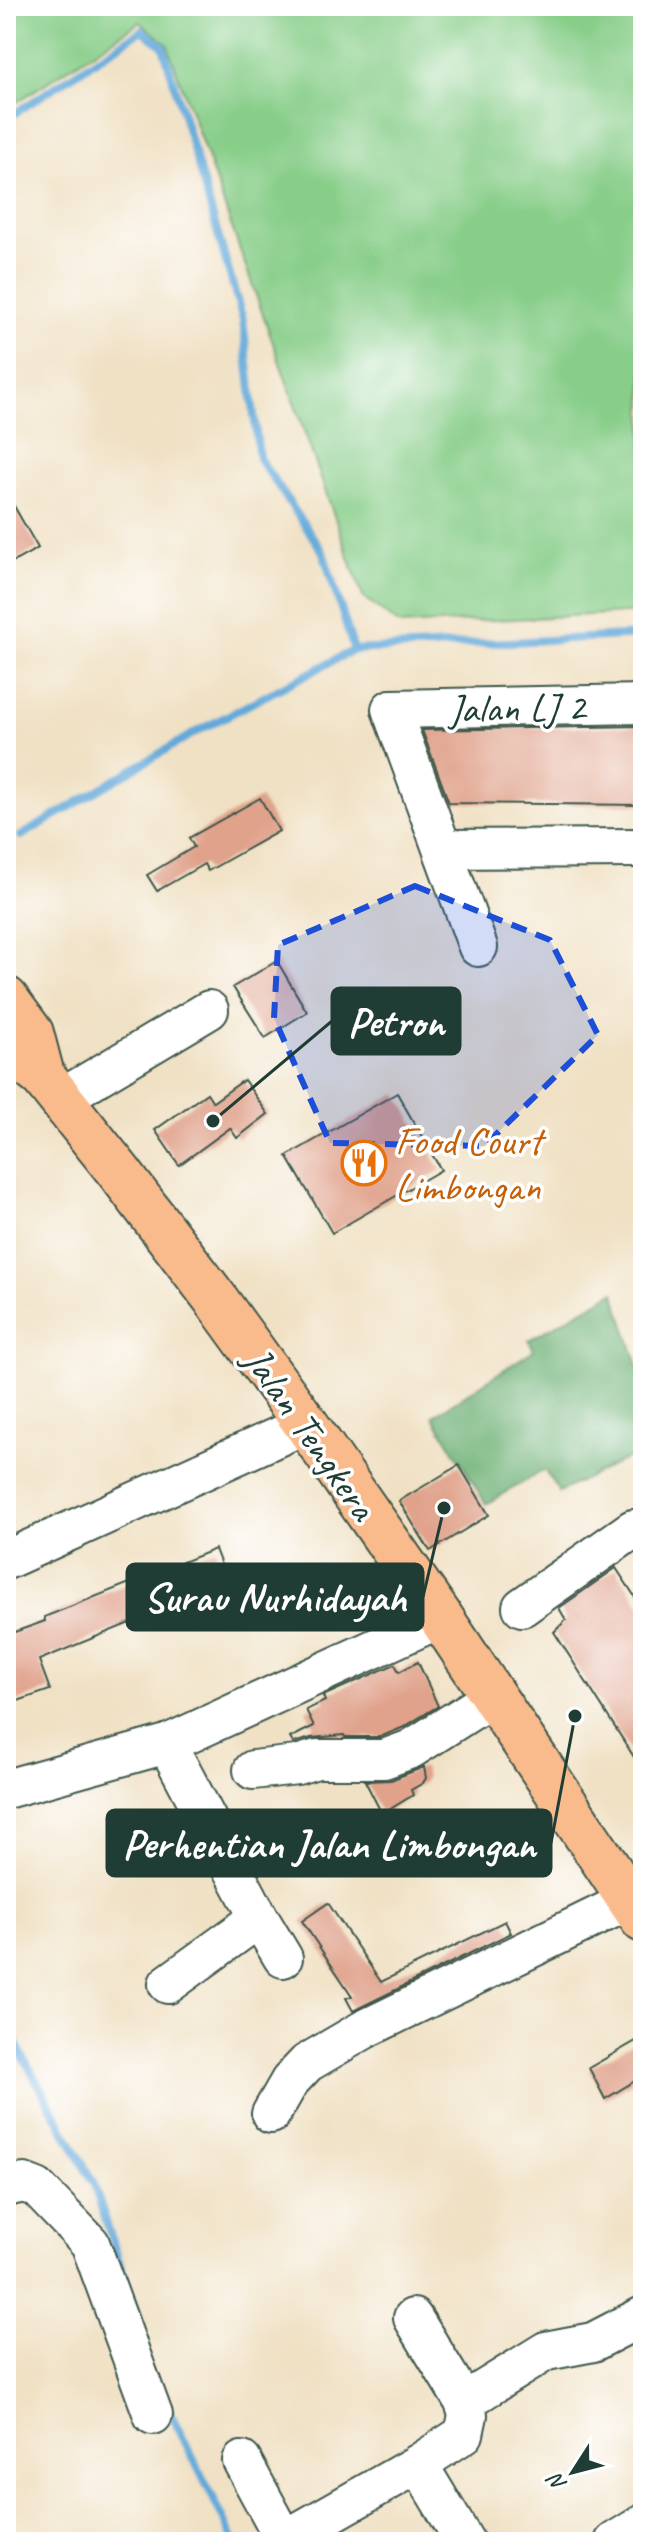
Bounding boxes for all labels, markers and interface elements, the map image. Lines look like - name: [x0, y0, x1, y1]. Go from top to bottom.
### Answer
- street label: Jalan LJ 2: [446, 682, 589, 734]
- callout: Petron: [332, 988, 460, 1054]
- text: Petron: [348, 996, 447, 1049]
- place label: Food Court Limbongan: [395, 1116, 548, 1212]
- restaurant icon: Food Court Limbongan: [340, 1139, 388, 1187]
- street label: Jalan Tengkera: [231, 1336, 390, 1532]
- callout: Surau Nurhidayah: [127, 1564, 423, 1630]
- text: Surau Nurhidayah: [143, 1571, 408, 1624]
- callout: Perhentian Jalan Limbongan: [107, 1810, 551, 1876]
- text: Perhentian Jalan Limbongan: [122, 1818, 538, 1871]
- north arrow: [533, 2432, 613, 2512]
- text: N: [540, 2467, 573, 2497]

